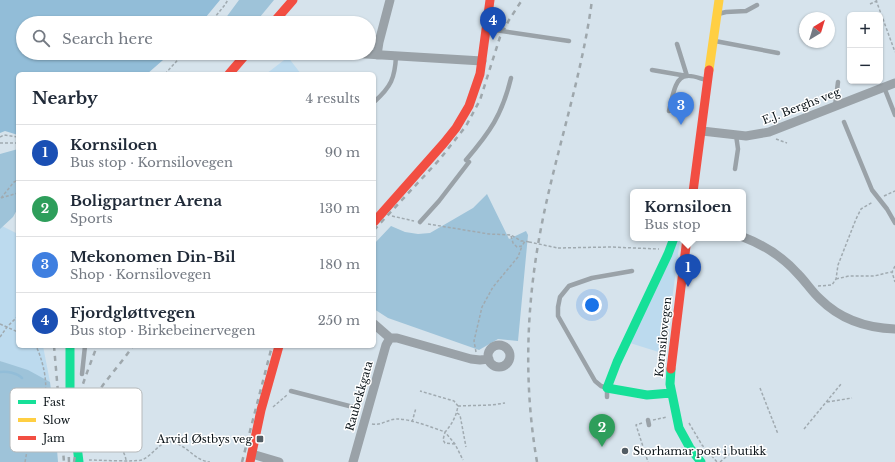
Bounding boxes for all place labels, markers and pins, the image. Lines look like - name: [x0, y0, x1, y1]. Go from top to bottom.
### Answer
- pin: 4: [480, 7, 506, 40]
- pin: 3: [668, 92, 694, 125]
- pin: 1: [675, 254, 701, 287]
- pin: 2: [589, 414, 615, 447]
- place label: Arvid Østbys veg: [156, 432, 252, 446]
- marker: Arvid Østbys veg: [255, 434, 265, 444]
- place label: Storhamar post i butikk: [633, 444, 766, 458]
- marker: Storhamar post i butikk: [620, 446, 630, 456]

